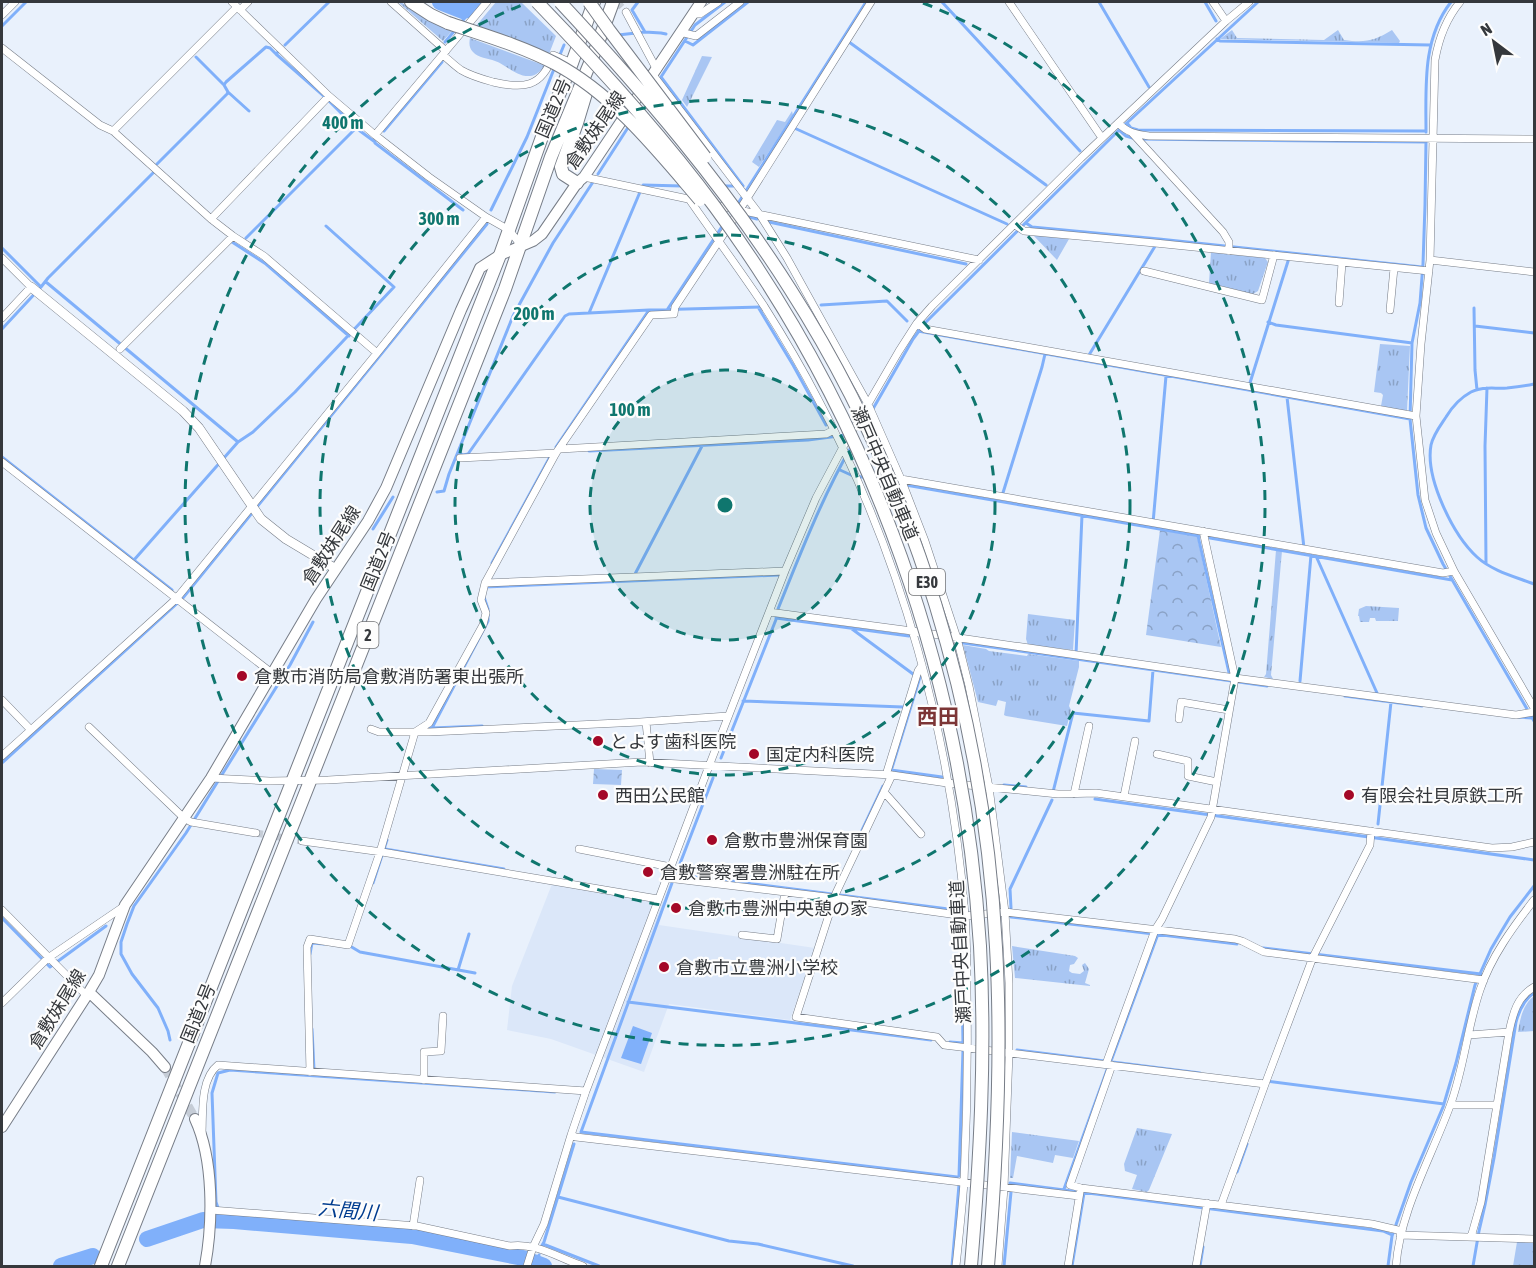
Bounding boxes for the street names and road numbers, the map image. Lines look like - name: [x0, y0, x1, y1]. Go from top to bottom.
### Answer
- street label: 国道2号: [531, 75, 575, 141]
- street label: 倉敷妹尾線: [561, 87, 629, 173]
- street label: 瀬戸中央自動車道: [847, 403, 923, 543]
- street label: 倉敷妹尾線: [298, 502, 364, 588]
- street label: 国道2号: [357, 528, 399, 594]
- road number: E30: [909, 569, 945, 595]
- road number: 2: [358, 622, 378, 648]
- street label: 瀬戸中央自動車道: [946, 880, 974, 1024]
- street label: 倉敷妹尾線: [24, 965, 90, 1053]
- street label: 国道2号: [177, 980, 219, 1046]

